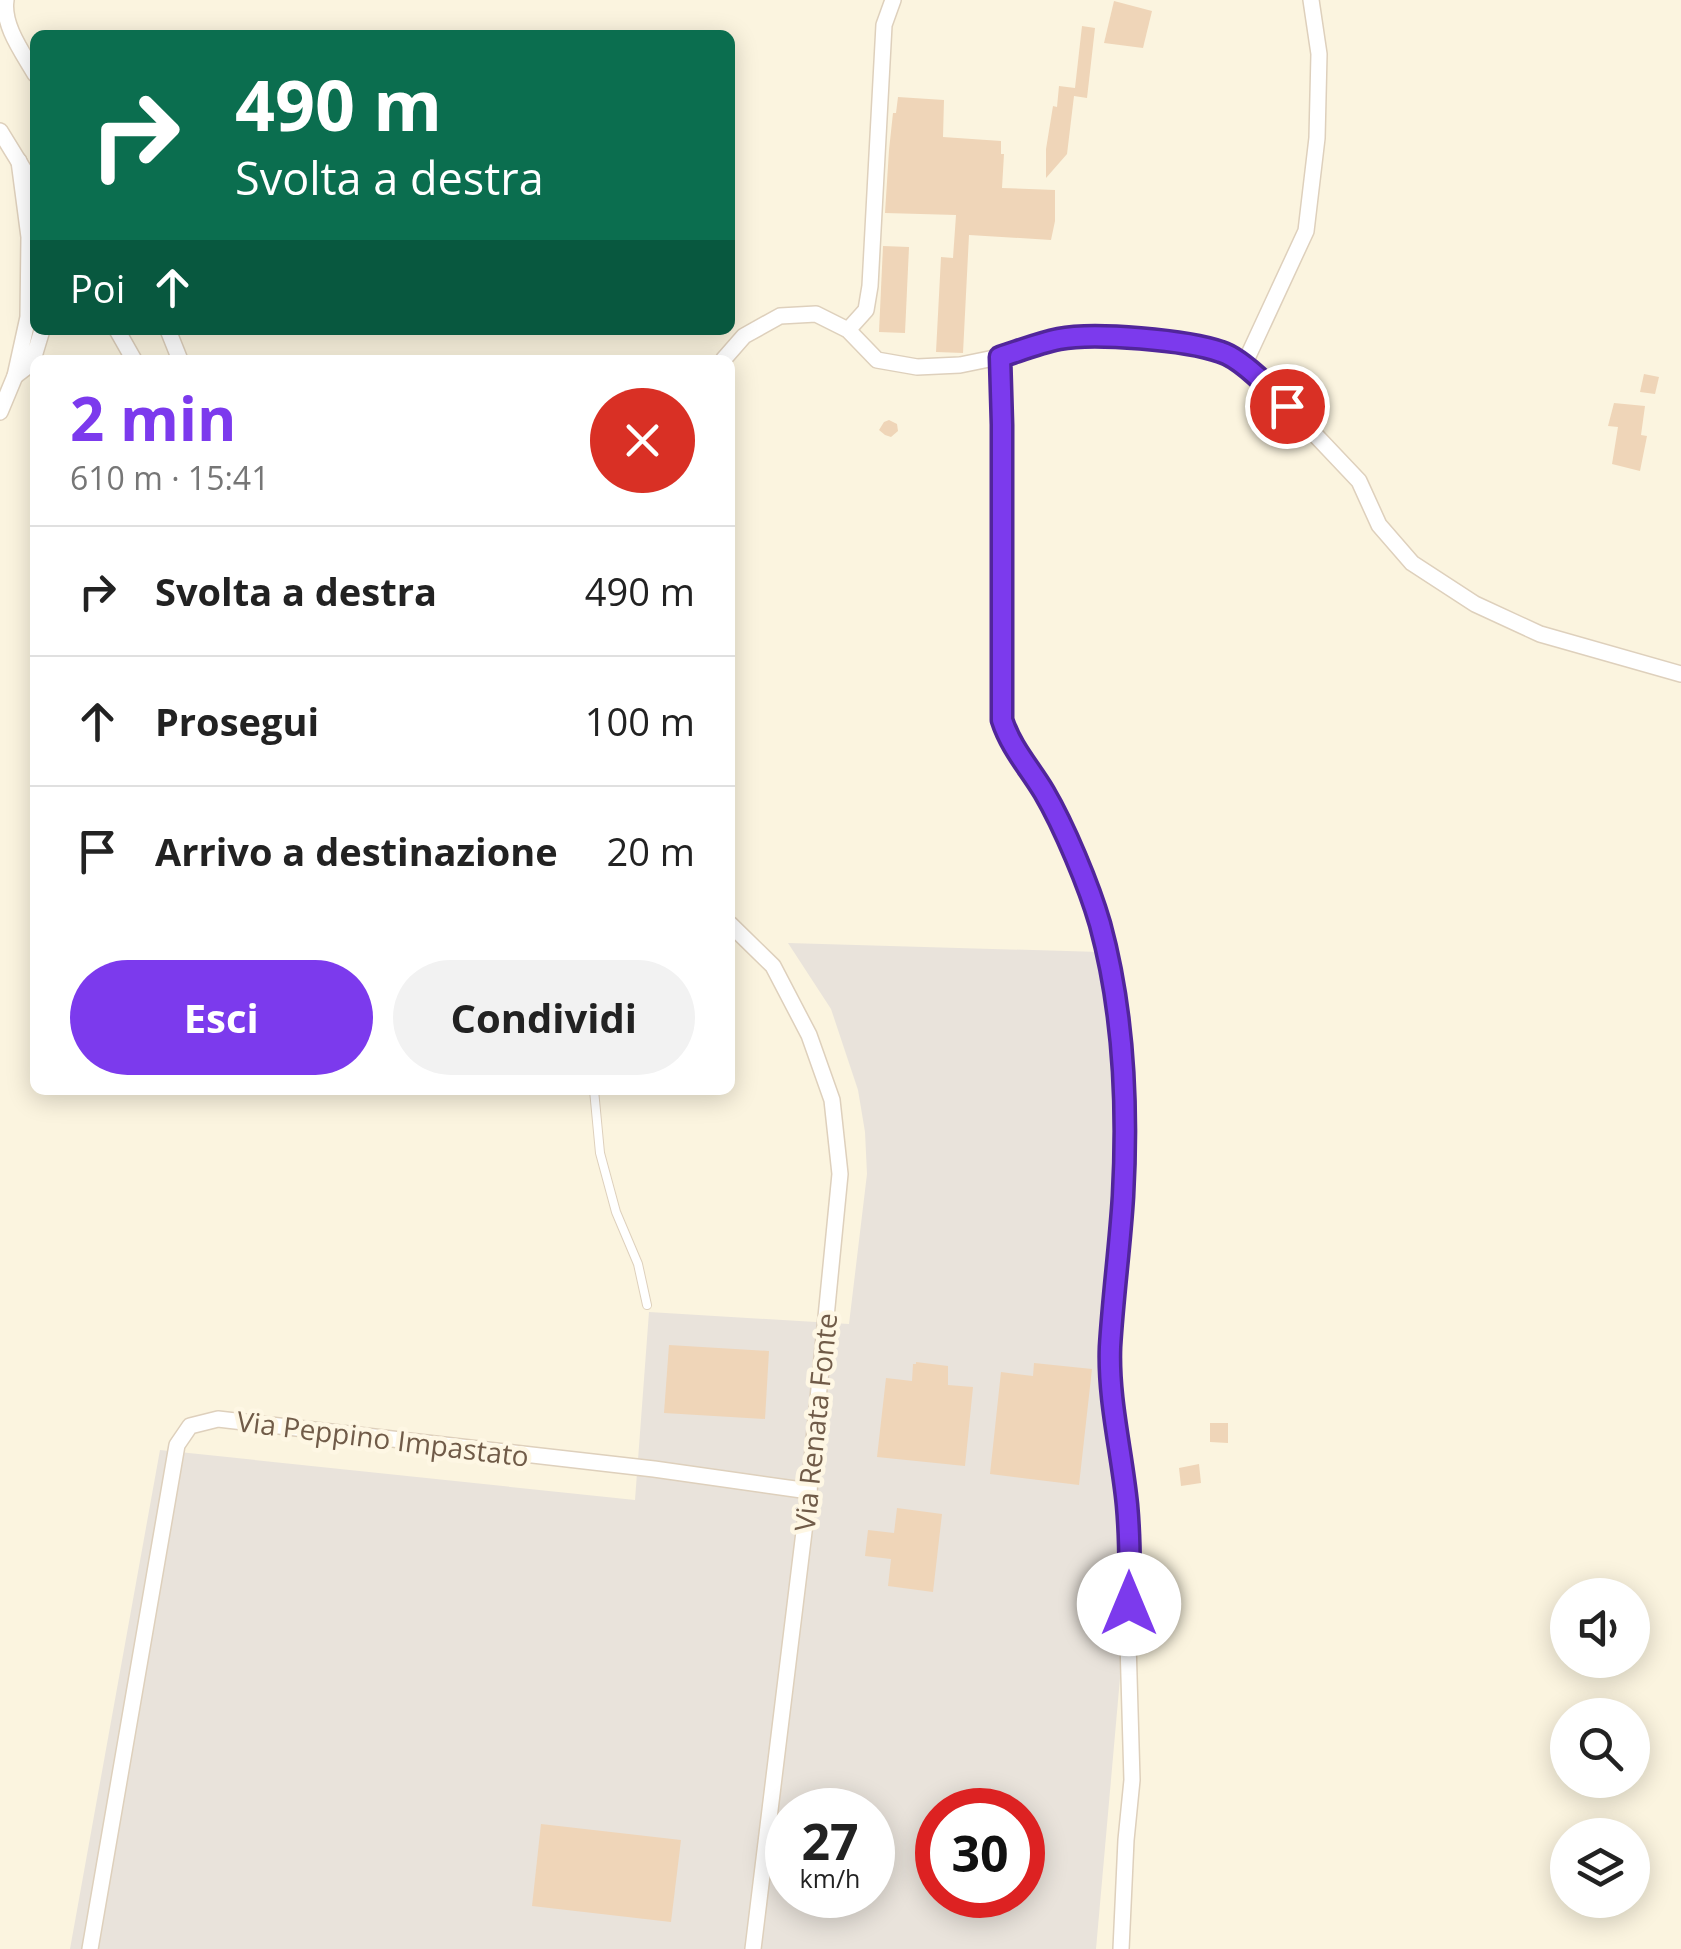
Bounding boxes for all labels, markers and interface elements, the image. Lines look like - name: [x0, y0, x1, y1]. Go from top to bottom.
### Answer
- text: 490 m: [235, 56, 442, 152]
- icon: right: [70, 70, 200, 200]
- text: Svolta a destra: [235, 147, 544, 208]
- icon: ahead: [145, 260, 200, 315]
- text: Poi: [70, 262, 125, 314]
- pin: [1245, 364, 1330, 449]
- text: 2 min: [70, 377, 237, 459]
- icon: arrive: [1260, 379, 1315, 434]
- button: close: [590, 388, 695, 493]
- text: 610 m · 15:41: [70, 456, 269, 499]
- icon: right: [70, 564, 125, 619]
- text: Svolta a destra: [155, 565, 437, 617]
- text: 490 m: [585, 565, 695, 617]
- icon: ahead: [70, 694, 125, 749]
- text: Prosegui: [155, 695, 319, 747]
- text: 100 m: [585, 695, 695, 747]
- icon: arrive: [70, 824, 125, 879]
- text: Arrivo a destinazione: [155, 825, 558, 877]
- text: 20 m: [606, 825, 695, 877]
- button: Esci: [70, 960, 373, 1075]
- button: Condividi: [393, 960, 695, 1075]
- street label: Via Renata Fonte: [785, 1311, 845, 1533]
- street label: Via Peppino Impastato: [235, 1401, 531, 1475]
- position arrow: [1077, 1552, 1181, 1656]
- map controls: [1550, 1578, 1650, 1918]
- button: sound: [1550, 1578, 1650, 1678]
- button: search: [1550, 1698, 1650, 1798]
- speed limit sign: 30: [915, 1788, 1045, 1918]
- text: 27: [801, 1807, 859, 1875]
- button: layers: [1550, 1818, 1650, 1918]
- text: km/h: [800, 1861, 860, 1895]

